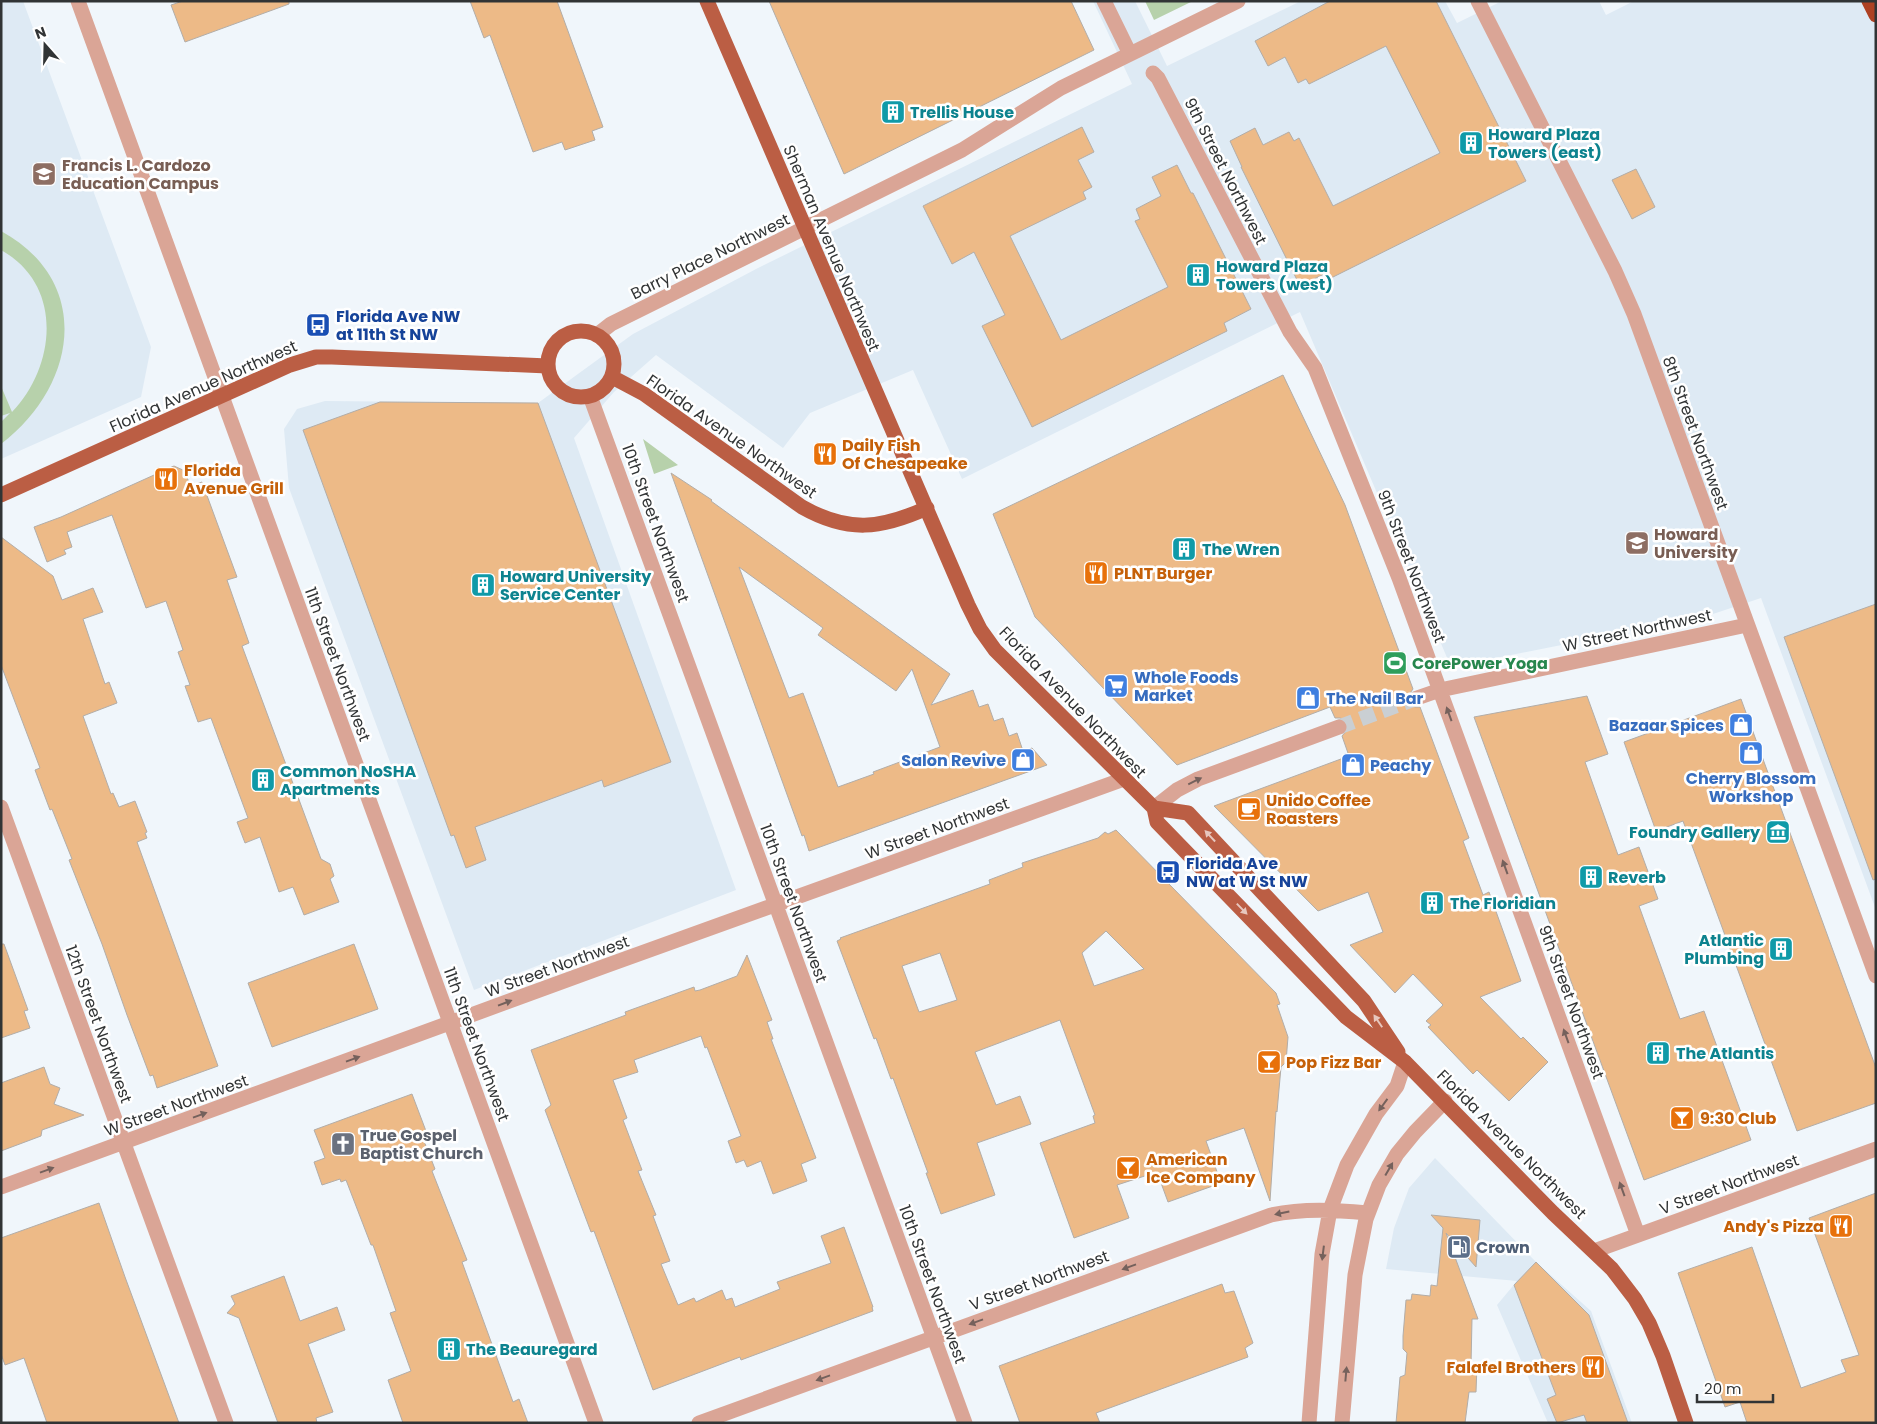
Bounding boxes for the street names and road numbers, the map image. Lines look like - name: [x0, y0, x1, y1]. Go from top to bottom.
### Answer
- street label: 9th Street Northwest: [1178, 94, 1273, 249]
- street label: Sherman Avenue Northwest: [778, 141, 886, 355]
- street label: Barry Place Northwest: [627, 208, 794, 305]
- street label: Florida Avenue Northwest: [106, 335, 301, 438]
- street label: 8th Street Northwest: [1657, 353, 1734, 514]
- street label: Florida Avenue Northwest: [642, 369, 822, 504]
- street label: 10th Street Northwest: [616, 441, 695, 606]
- street label: 9th Street Northwest: [1372, 486, 1451, 646]
- street label: 11th Street Northwest: [299, 584, 376, 745]
- street label: W Street Northwest: [1560, 603, 1714, 658]
- street label: Florida Avenue Northwest: [994, 621, 1152, 784]
- street label: W Street Northwest: [862, 792, 1013, 865]
- street label: 10th Street Northwest: [754, 821, 833, 986]
- street label: 9th Street Northwest: [1533, 922, 1610, 1083]
- street label: W Street Northwest: [482, 930, 633, 1003]
- street label: 12th Street Northwest: [59, 942, 138, 1107]
- street label: 11th Street Northwest: [438, 964, 515, 1125]
- street label: Florida Avenue Northwest: [1432, 1064, 1592, 1224]
- street label: W Street Northwest: [101, 1069, 252, 1142]
- street label: V Street Northwest: [1656, 1148, 1802, 1220]
- street label: 10th Street Northwest: [893, 1202, 972, 1367]
- street label: V Street Northwest: [966, 1244, 1112, 1316]

